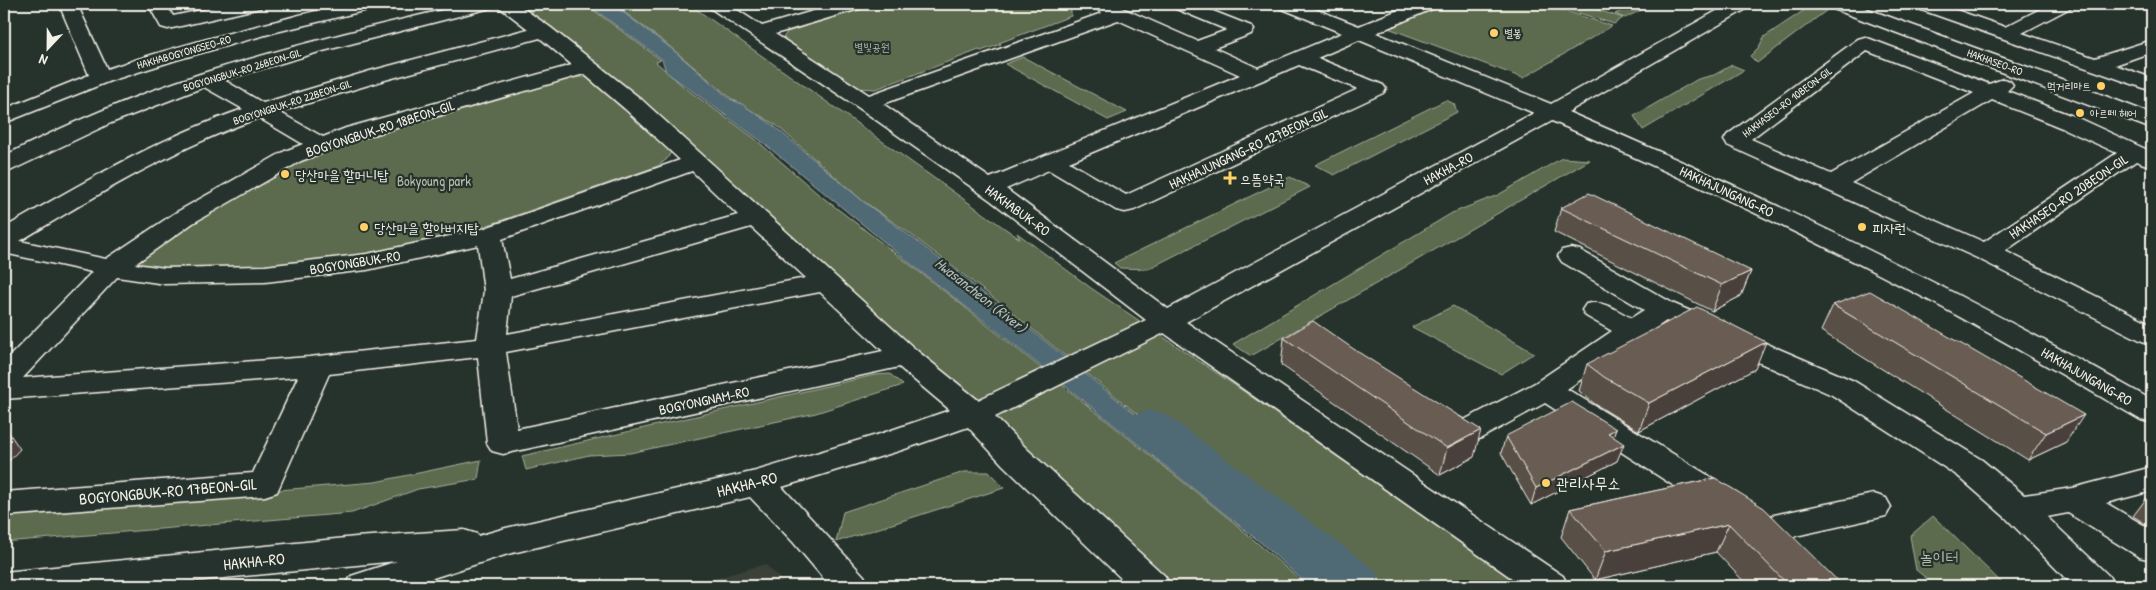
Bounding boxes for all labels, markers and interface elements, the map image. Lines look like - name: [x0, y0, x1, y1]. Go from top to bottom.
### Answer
- north arrow: [22, 22, 72, 72]
- place label: 별봉: [1504, 26, 1522, 40]
- marker: 별봉: [1488, 27, 1500, 39]
- street label: HAKHABOGYONGSEO-RO: [135, 32, 233, 72]
- park label: 별빛공원: [854, 40, 890, 54]
- street label: BOGYONGBUK-RO 26BEON-GIL: [181, 45, 303, 95]
- street label: HAKHASEO-RO: [1965, 45, 2025, 79]
- text: N: [35, 50, 50, 71]
- street label: HAKHASEO-RO 10BEON-GIL: [1739, 64, 1835, 140]
- street label: BOGYONGBUK-RO 22BEON-GIL: [231, 76, 353, 128]
- place label: 먹거리마트: [2047, 79, 2091, 93]
- marker: 먹거리마트: [2095, 80, 2107, 92]
- street label: BOGYONGBUK-RO 18BEON-GIL: [303, 95, 457, 161]
- street label: HAKHAJUNGANG-RO 127BEON-GIL: [1166, 103, 1330, 193]
- place label: 아르떼 헤어: [2090, 106, 2137, 120]
- marker: 아르떼 헤어: [2074, 107, 2086, 119]
- street label: HAKHA-RO: [1420, 147, 1476, 189]
- street label: HAKHASEO-RO 20BEON-GIL: [2005, 149, 2131, 243]
- street label: HAKHAJUNGANG-RO: [1677, 161, 1777, 221]
- place label: 당산마을 할머니탑: [295, 165, 389, 184]
- marker: 당산마을 할머니탑: [279, 168, 291, 180]
- place label: 으뜸약국: [1240, 169, 1285, 188]
- park label: Bokyoung park: [397, 171, 471, 191]
- marker: 으뜸약국: [1224, 172, 1236, 184]
- street label: HAKHABUK-RO: [982, 180, 1054, 240]
- place label: 당산마을 할아버지탑: [374, 218, 479, 237]
- place label: 피자런: [1872, 218, 1906, 237]
- marker: 당산마을 할아버지탑: [358, 221, 370, 233]
- marker: 피자런: [1856, 221, 1868, 233]
- street label: BOGYONGBUK-RO: [308, 245, 402, 279]
- water label: Hwasancheon (River): [931, 253, 1032, 338]
- street label: HAKHAJUNGANG-RO: [2038, 342, 2136, 410]
- street label: BOGYONGNAM-RO: [657, 381, 751, 419]
- street label: HAKHA-RO: [714, 466, 780, 502]
- street label: BOGYONGBUK-RO 17BEON-GIL: [78, 472, 258, 510]
- place label: 관리사무소: [1556, 472, 1620, 494]
- marker: 관리사무소: [1540, 477, 1552, 489]
- park label: 놀이터: [1920, 546, 1958, 568]
- street label: HAKHA-RO: [222, 547, 286, 575]

